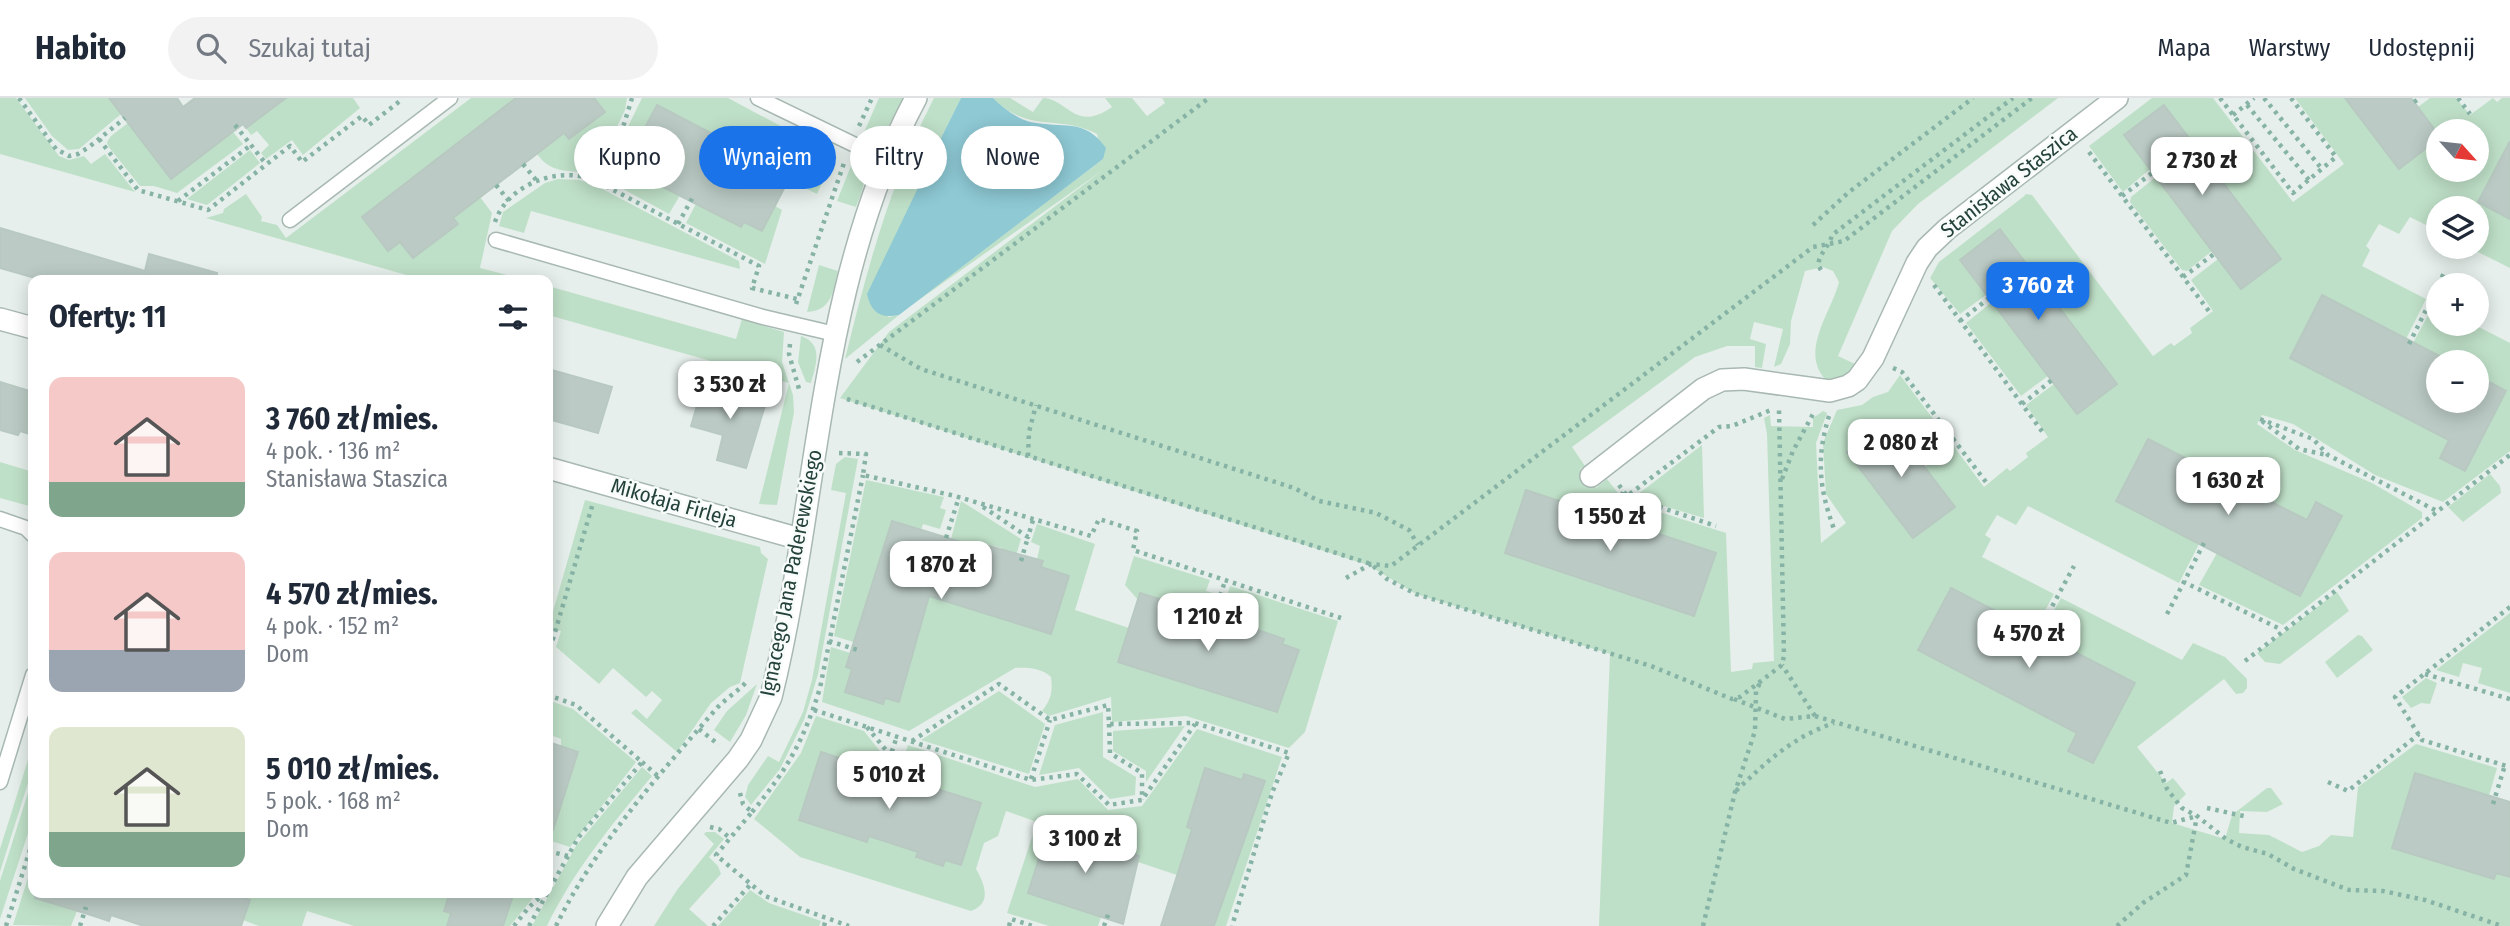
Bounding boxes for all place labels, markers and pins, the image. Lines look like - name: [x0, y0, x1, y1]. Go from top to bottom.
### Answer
- pin: 2 730 zł: [2130, 138, 2274, 197]
- pin: 3 760 zł: [1966, 262, 2110, 322]
- pin: 3 530 zł: [658, 362, 802, 421]
- pin: 2 080 zł: [1829, 420, 1973, 479]
- pin: 1 630 zł: [2156, 458, 2300, 517]
- pin: 1 550 zł: [1538, 494, 1682, 553]
- pin: 1 870 zł: [869, 542, 1013, 601]
- pin: 1 210 zł: [1136, 594, 1280, 653]
- pin: 4 570 zł: [1957, 610, 2101, 670]
- pin: 5 010 zł: [817, 752, 961, 811]
- pin: 3 100 zł: [1013, 816, 1157, 875]

